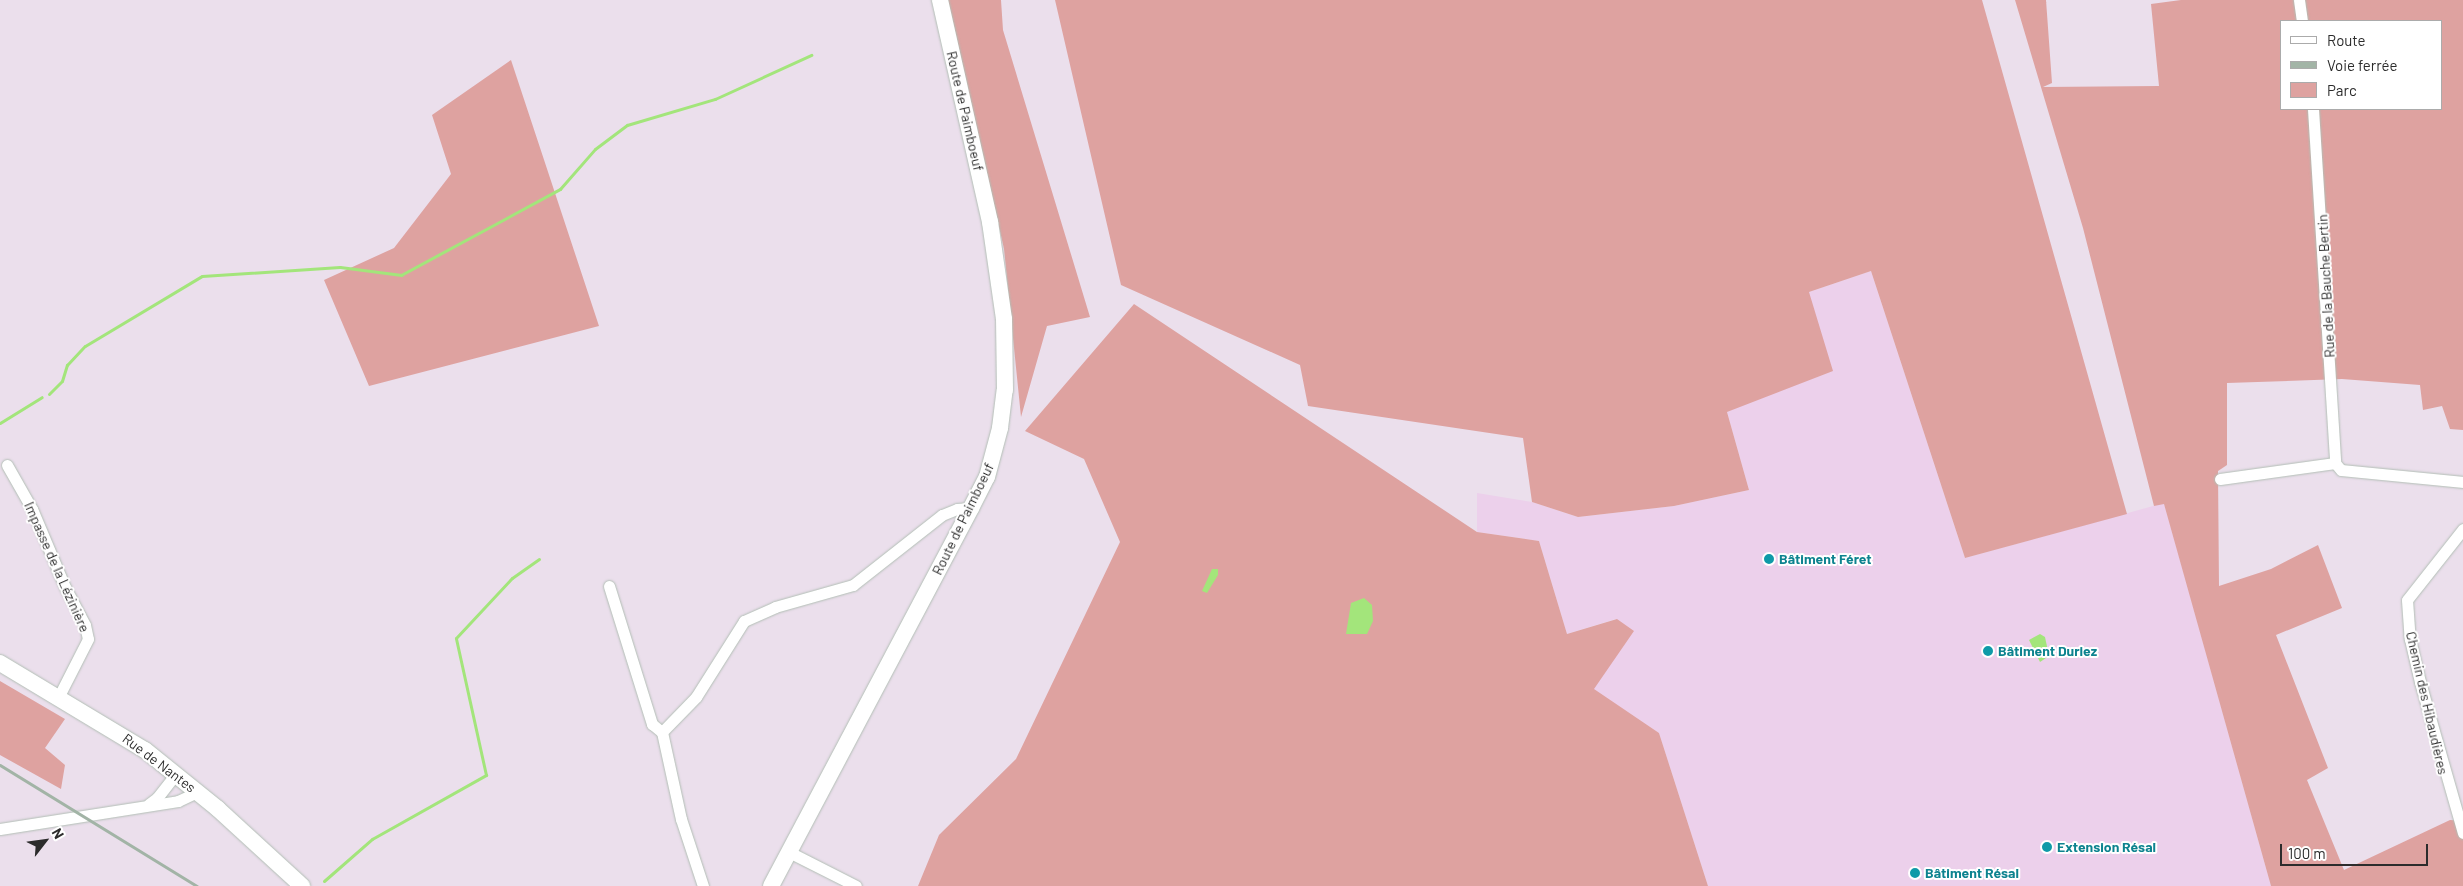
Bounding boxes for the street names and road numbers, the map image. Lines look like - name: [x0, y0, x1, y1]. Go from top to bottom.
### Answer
- street label: Route de Paimboeuf: [943, 49, 987, 173]
- street label: Rue de la Bauche Bertin: [2314, 214, 2338, 358]
- street label: Route de Paimboeuf: [929, 460, 997, 578]
- street label: Impasse de la Lézinière: [21, 499, 93, 635]
- street label: Chemin des Hibaudières: [2402, 630, 2452, 776]
- street label: Rue de Nantes: [119, 730, 199, 796]

